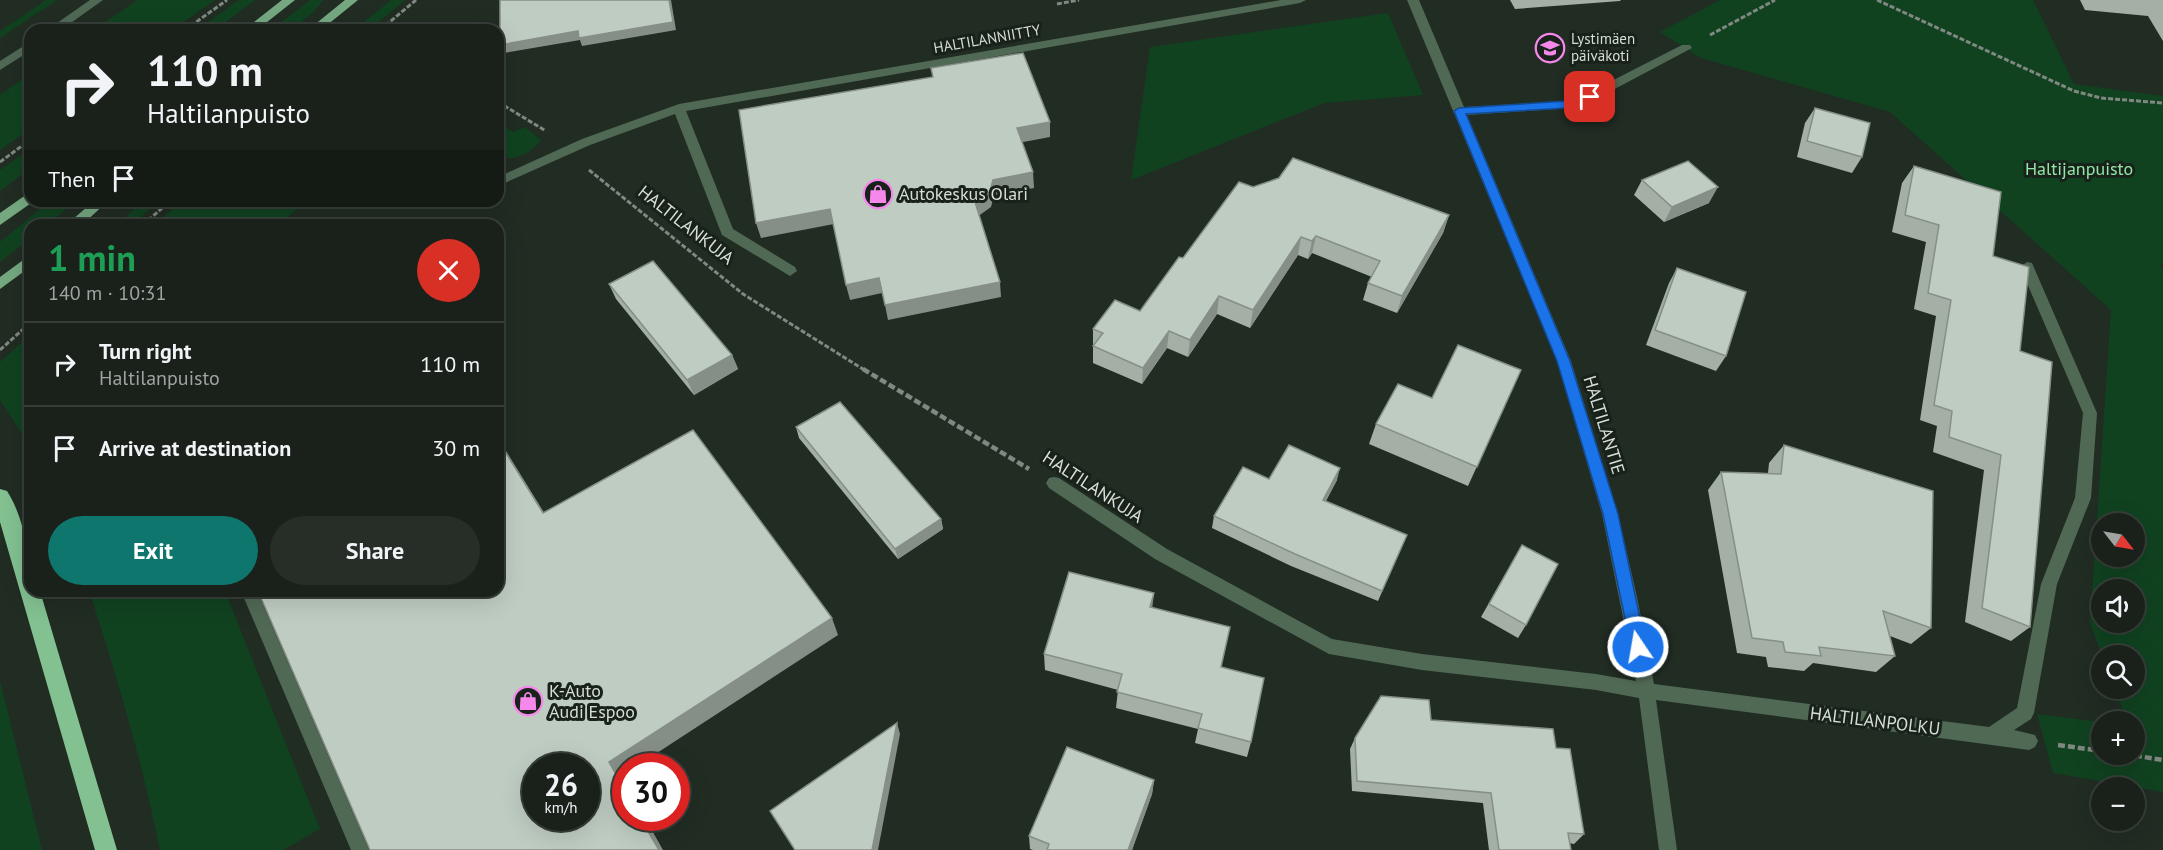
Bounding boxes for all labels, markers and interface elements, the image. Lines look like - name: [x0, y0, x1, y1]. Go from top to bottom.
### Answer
- street label: HALTILANNIITTY: [932, 20, 1042, 57]
- place label: Lystimäen päiväkoti: [1571, 29, 1635, 65]
- school or university icon: Lystimäen päiväkoti: [1534, 32, 1566, 64]
- text: 110 m: [147, 43, 263, 98]
- icon: right: [48, 48, 126, 126]
- pin: [1564, 71, 1615, 122]
- icon: arrive: [1573, 80, 1606, 113]
- text: Haltilanpuisto: [147, 96, 310, 130]
- park label: Haltijanpuisto: [2025, 157, 2133, 180]
- icon: arrive: [107, 162, 140, 195]
- text: Then: [48, 165, 95, 193]
- shop icon: Autokeskus Olari: [862, 178, 894, 210]
- street label: HALTILANKUJA: [634, 180, 739, 270]
- place label: Autokeskus Olari: [899, 182, 1028, 205]
- text: 1 min: [48, 234, 136, 281]
- button: close: [417, 239, 480, 302]
- text: 140 m · 10:31: [48, 280, 166, 306]
- text: Turn right: [99, 337, 191, 365]
- icon: right: [48, 348, 81, 381]
- text: 110 m: [420, 350, 480, 378]
- text: Haltilanpuisto: [99, 365, 220, 391]
- street label: HALTILANTIE: [1579, 373, 1630, 477]
- icon: arrive: [48, 432, 81, 465]
- text: Arrive at destination: [99, 434, 291, 462]
- text: 30 m: [432, 434, 480, 462]
- street label: HALTILANKUJA: [1039, 445, 1148, 528]
- north arrow: [2091, 513, 2145, 567]
- map controls: [2091, 513, 2145, 831]
- button: Exit: [48, 516, 258, 585]
- button: Share: [270, 516, 480, 585]
- button: sound: [2091, 579, 2145, 633]
- position arrow: [1606, 615, 1670, 679]
- button: search: [2091, 645, 2145, 699]
- place label: K-Auto Audi Espoo: [549, 679, 635, 723]
- shop icon: K-Auto Audi Espoo: [512, 685, 544, 717]
- street label: HALTILANPOLKU: [1809, 701, 1942, 740]
- button: +: [2091, 711, 2145, 765]
- speed limit sign: 30: [612, 753, 690, 831]
- text: 26: [544, 765, 578, 804]
- button: −: [2091, 777, 2145, 831]
- text: km/h: [545, 798, 577, 817]

